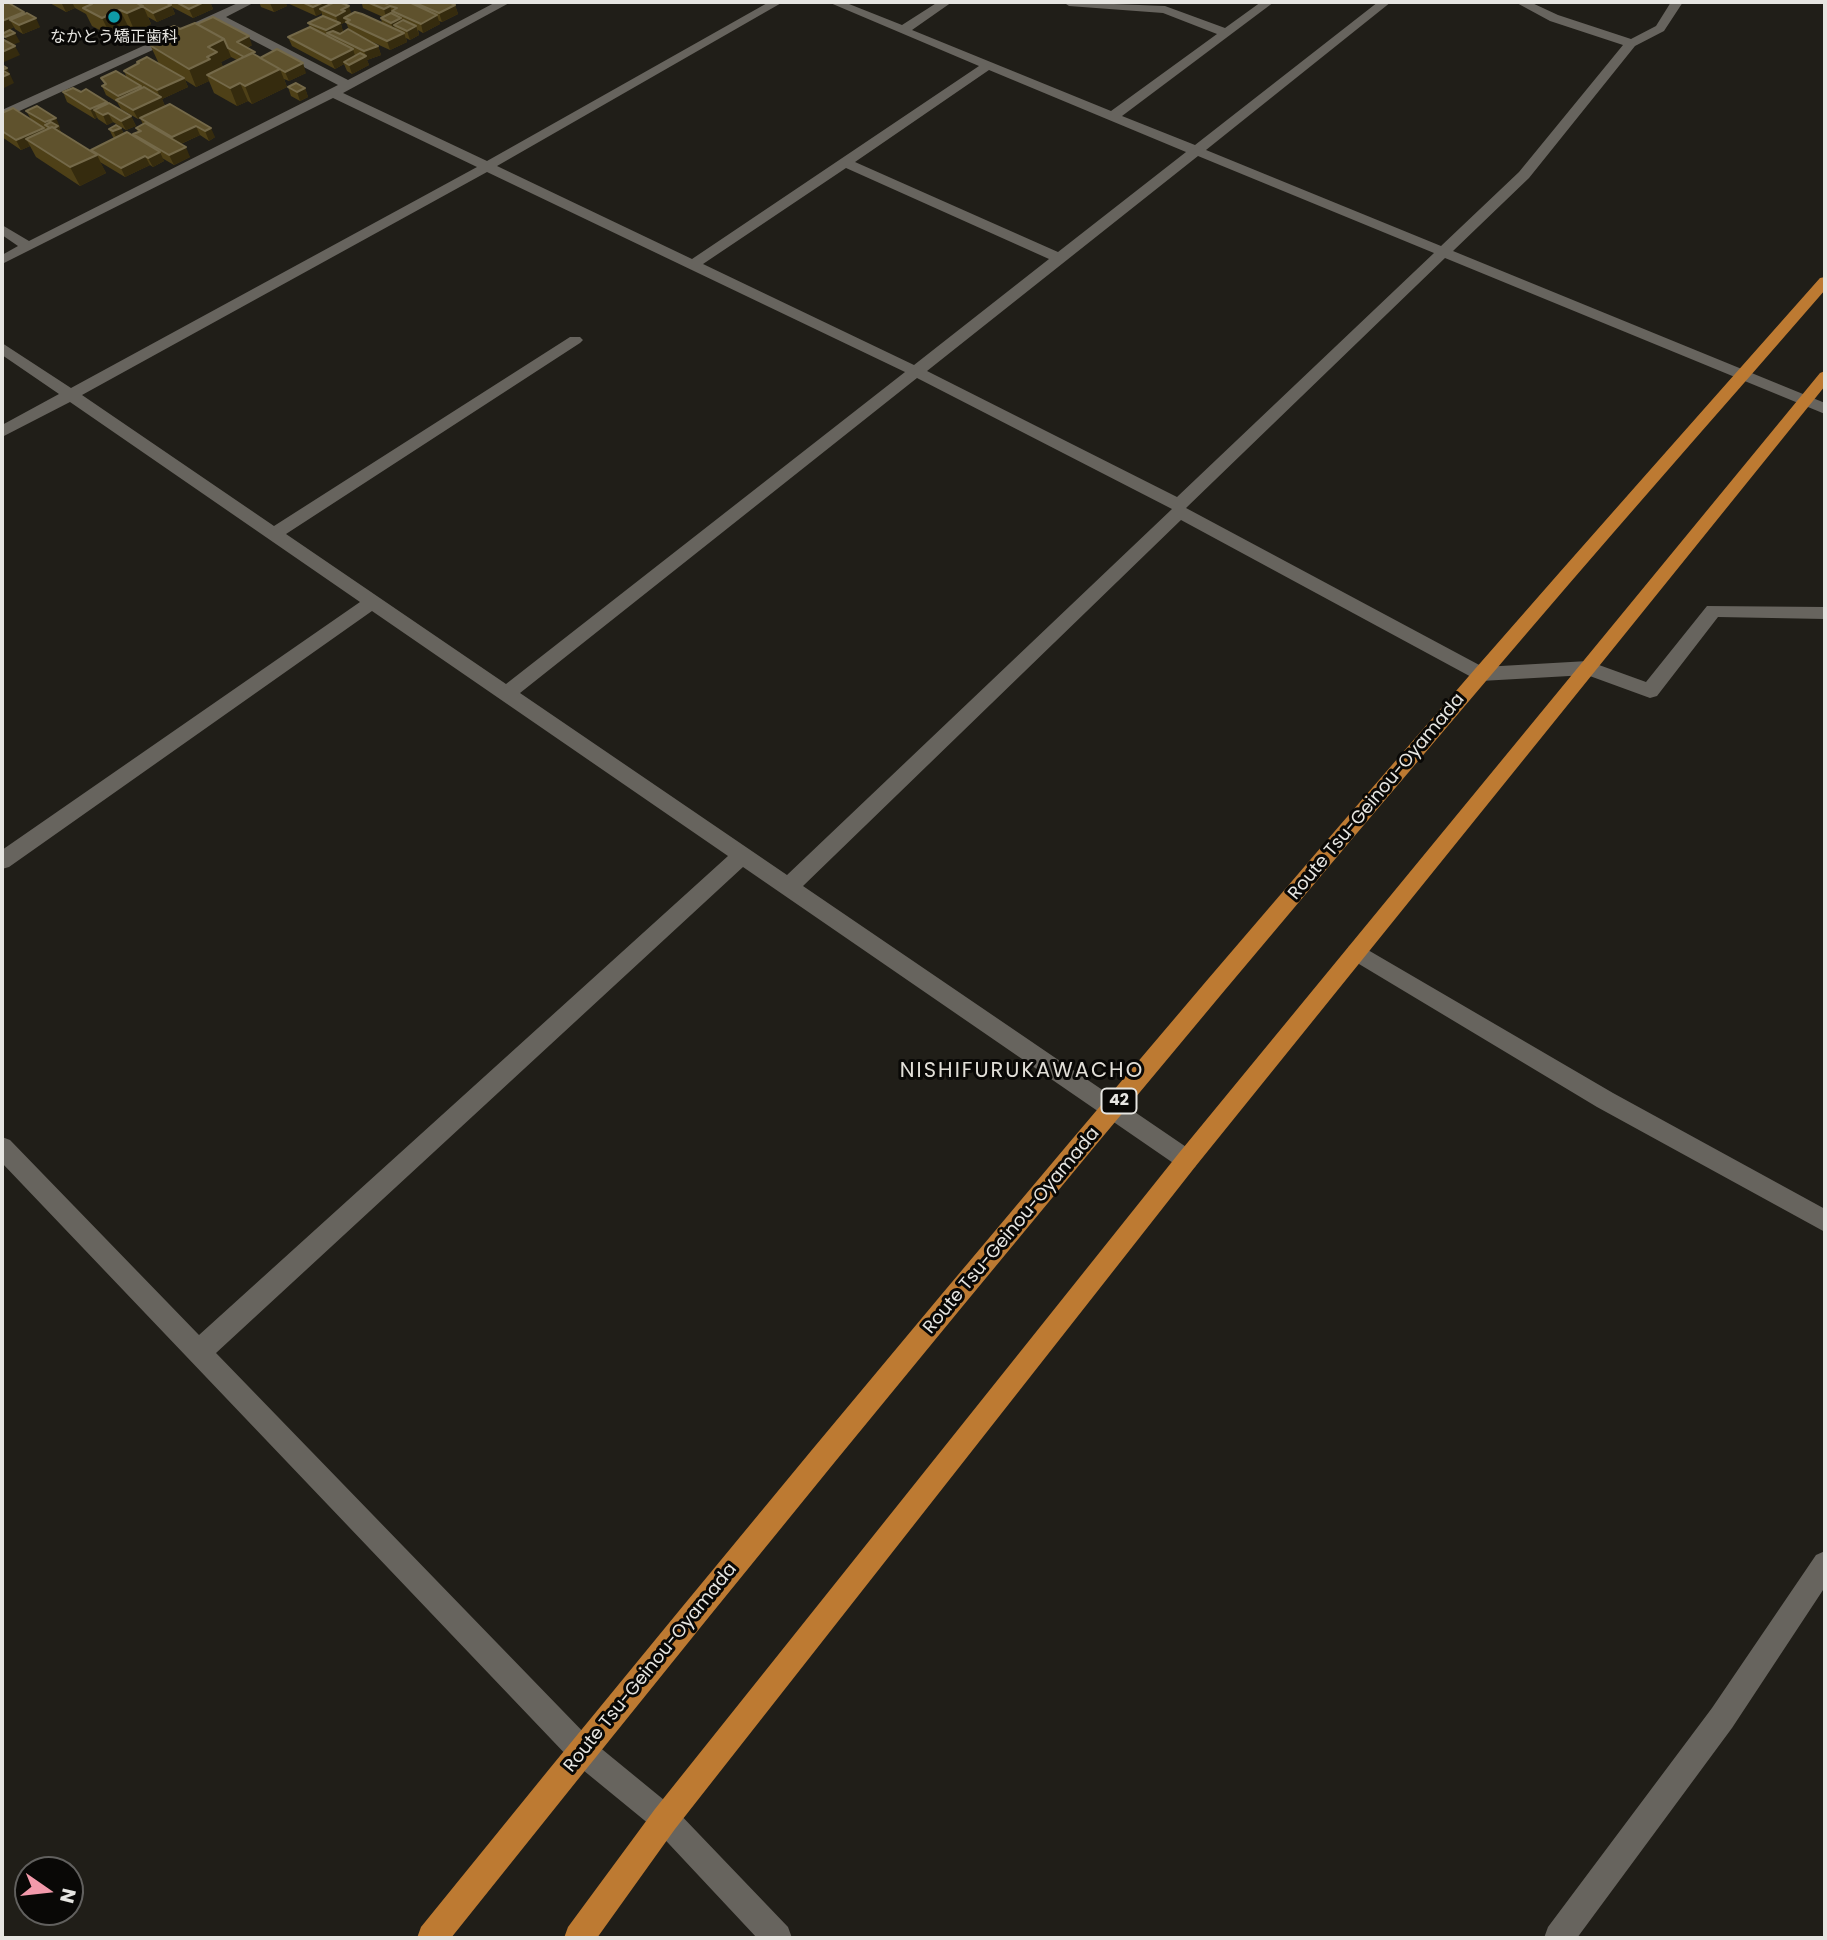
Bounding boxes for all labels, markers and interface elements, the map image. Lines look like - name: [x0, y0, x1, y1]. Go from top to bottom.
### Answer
- marker: なかとう矯正歯科: [106, 9, 122, 25]
- place label: なかとう矯正歯科: [50, 28, 178, 48]
- street label: Route Tsu-Geinou-Oyamada: [1284, 689, 1470, 905]
- district label: NISHIFURUKAWACHO: [902, 1059, 1142, 1085]
- road number: 42: [1102, 1088, 1136, 1114]
- street label: Route Tsu-Geinou-Oyamada: [919, 1123, 1105, 1339]
- street label: Route Tsu-Geinou-Oyamada: [560, 1559, 742, 1777]
- north arrow: [14, 1856, 84, 1926]
- text: N: [53, 1886, 83, 1906]

